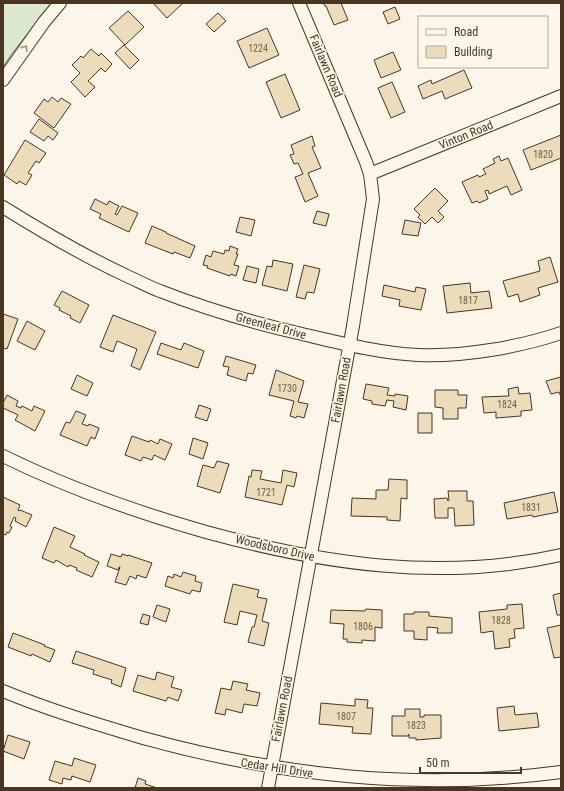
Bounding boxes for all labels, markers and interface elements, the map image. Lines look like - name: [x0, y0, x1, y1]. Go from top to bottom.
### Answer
- legend: [418, 16, 548, 68]
- text: Road: [454, 25, 478, 39]
- street label: Fairlawn Road: [307, 33, 345, 99]
- house number: 1224: [248, 43, 268, 54]
- text: Building: [454, 45, 492, 59]
- one-way arrow: [20, 46, 27, 53]
- street label: Vinton Road: [437, 118, 495, 152]
- house number: 1820: [533, 149, 553, 160]
- house number: 1817: [458, 295, 478, 306]
- street label: Greenleaf Drive: [234, 310, 308, 342]
- street label: Fairlawn Road: [328, 356, 354, 424]
- house number: 1730: [277, 383, 297, 394]
- house number: 1824: [497, 399, 517, 410]
- house number: 1721: [256, 487, 276, 498]
- house number: 1831: [521, 502, 541, 513]
- street label: Woodsboro Drive: [234, 532, 316, 564]
- house number: 1828: [491, 615, 511, 626]
- house number: 1806: [353, 621, 373, 632]
- street label: Fairlawn Road: [269, 675, 295, 743]
- house number: 1807: [336, 711, 356, 722]
- house number: 1823: [406, 720, 426, 731]
- scale bar: [420, 749, 521, 775]
- street label: Cedar Hill Drive: [240, 755, 314, 781]
- text: 50 m: [426, 756, 450, 770]

